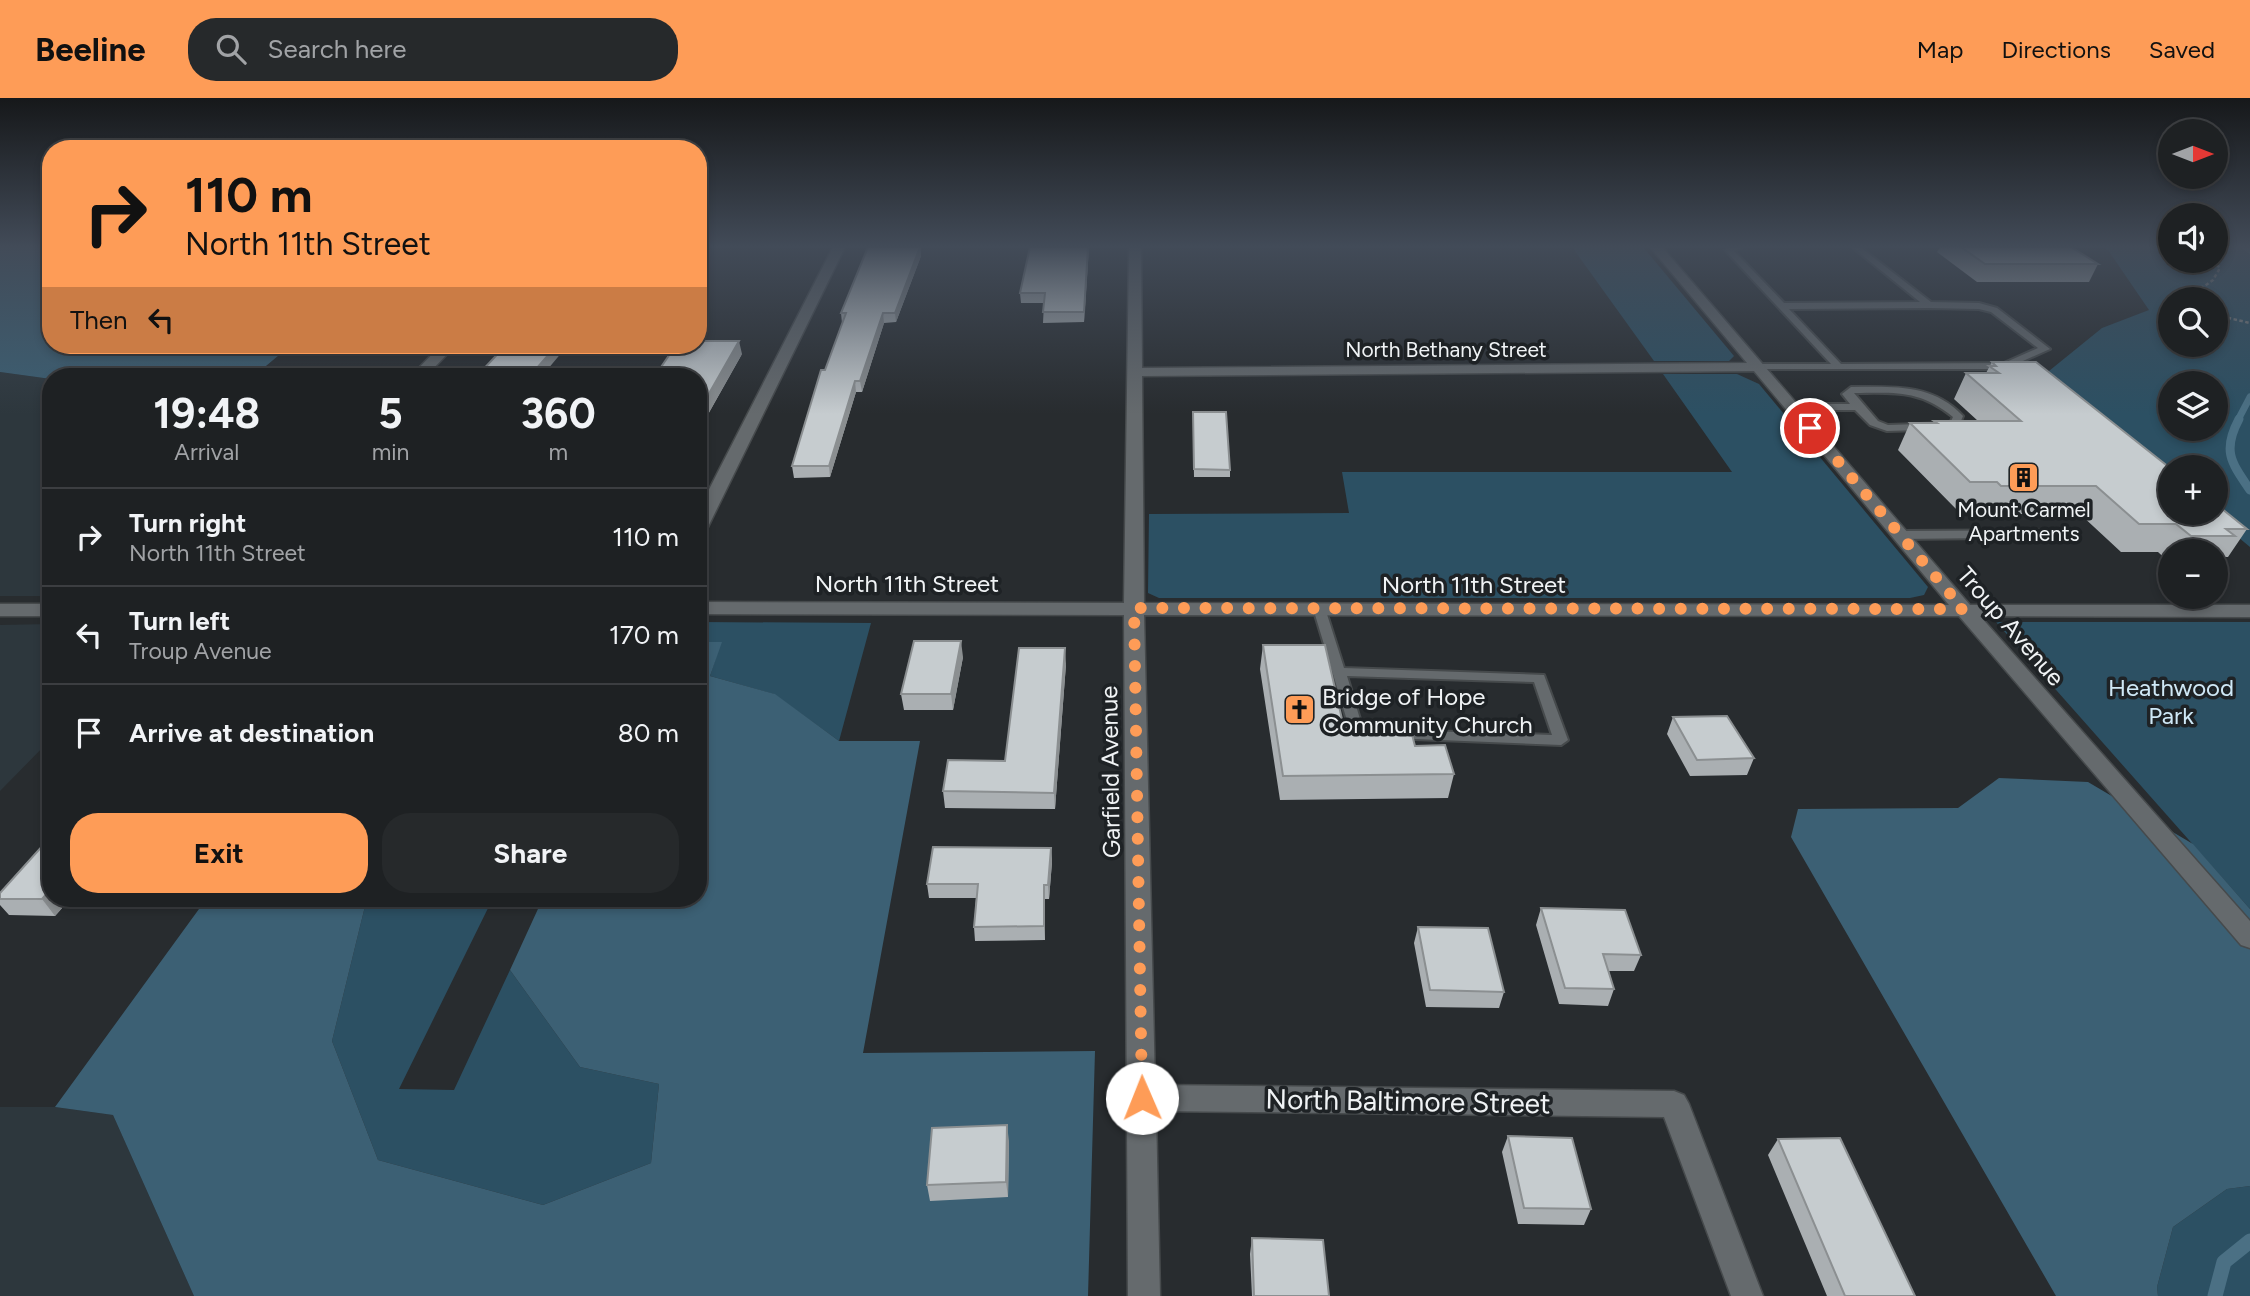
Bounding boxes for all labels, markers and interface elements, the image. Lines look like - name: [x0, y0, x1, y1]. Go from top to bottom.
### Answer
- search box: [188, 18, 678, 81]
- text: Beeline: [35, 30, 146, 69]
- icon: search: [212, 30, 250, 68]
- text: Search here: [268, 33, 406, 65]
- text: Map: [1917, 35, 1963, 64]
- text: Directions: [2001, 35, 2111, 64]
- text: Saved: [2149, 35, 2215, 64]
- north arrow: [2158, 119, 2228, 189]
- map controls: [2158, 119, 2228, 609]
- text: 110 m: [185, 165, 313, 224]
- icon: right: [70, 168, 161, 259]
- button: sound: [2158, 203, 2228, 273]
- text: North 11th Street: [185, 225, 431, 263]
- button: search: [2158, 287, 2228, 357]
- icon: left: [142, 301, 180, 339]
- text: Then: [70, 304, 128, 336]
- street label: North Bethany Street: [1345, 337, 1547, 362]
- button: layers: [2158, 371, 2228, 441]
- text: 19:48: [153, 388, 260, 439]
- text: 5: [378, 388, 403, 439]
- text: 360: [521, 388, 596, 439]
- pin: [1780, 398, 1840, 458]
- icon: arrive: [1791, 409, 1829, 447]
- text: Arrival: [174, 438, 239, 466]
- text: min: [372, 438, 409, 466]
- text: m: [548, 438, 568, 466]
- button: +: [2158, 455, 2228, 525]
- building icon: Mount Carmel Apartments: [2007, 460, 2041, 494]
- place label: Mount Carmel Apartments: [1957, 497, 2091, 546]
- text: Turn right: [129, 507, 246, 539]
- icon: right: [70, 518, 108, 556]
- text: 110 m: [612, 521, 679, 553]
- text: North 11th Street: [129, 539, 306, 567]
- button: −: [2158, 539, 2228, 609]
- street label: Troup Avenue: [1951, 560, 2071, 692]
- street label: North 11th Street: [815, 569, 999, 598]
- street label: North 11th Street: [1382, 570, 1566, 599]
- text: Turn left: [129, 605, 230, 637]
- icon: left: [70, 616, 108, 654]
- text: 170 m: [609, 619, 679, 651]
- text: Troup Avenue: [129, 637, 272, 665]
- park label: Heathwood Park: [2108, 673, 2234, 730]
- place label: Bridge of Hope Community Church: [1322, 682, 1533, 739]
- street label: Garfield Avenue: [1094, 685, 1126, 859]
- church icon: Bridge of Hope Community Church: [1282, 693, 1316, 727]
- icon: arrive: [70, 714, 108, 752]
- text: Arrive at destination: [129, 717, 374, 749]
- text: 80 m: [618, 717, 679, 749]
- button: Exit: [70, 813, 368, 893]
- button: Share: [382, 813, 679, 893]
- position arrow: [1105, 1061, 1179, 1135]
- street label: North Baltimore Street: [1265, 1082, 1551, 1120]

